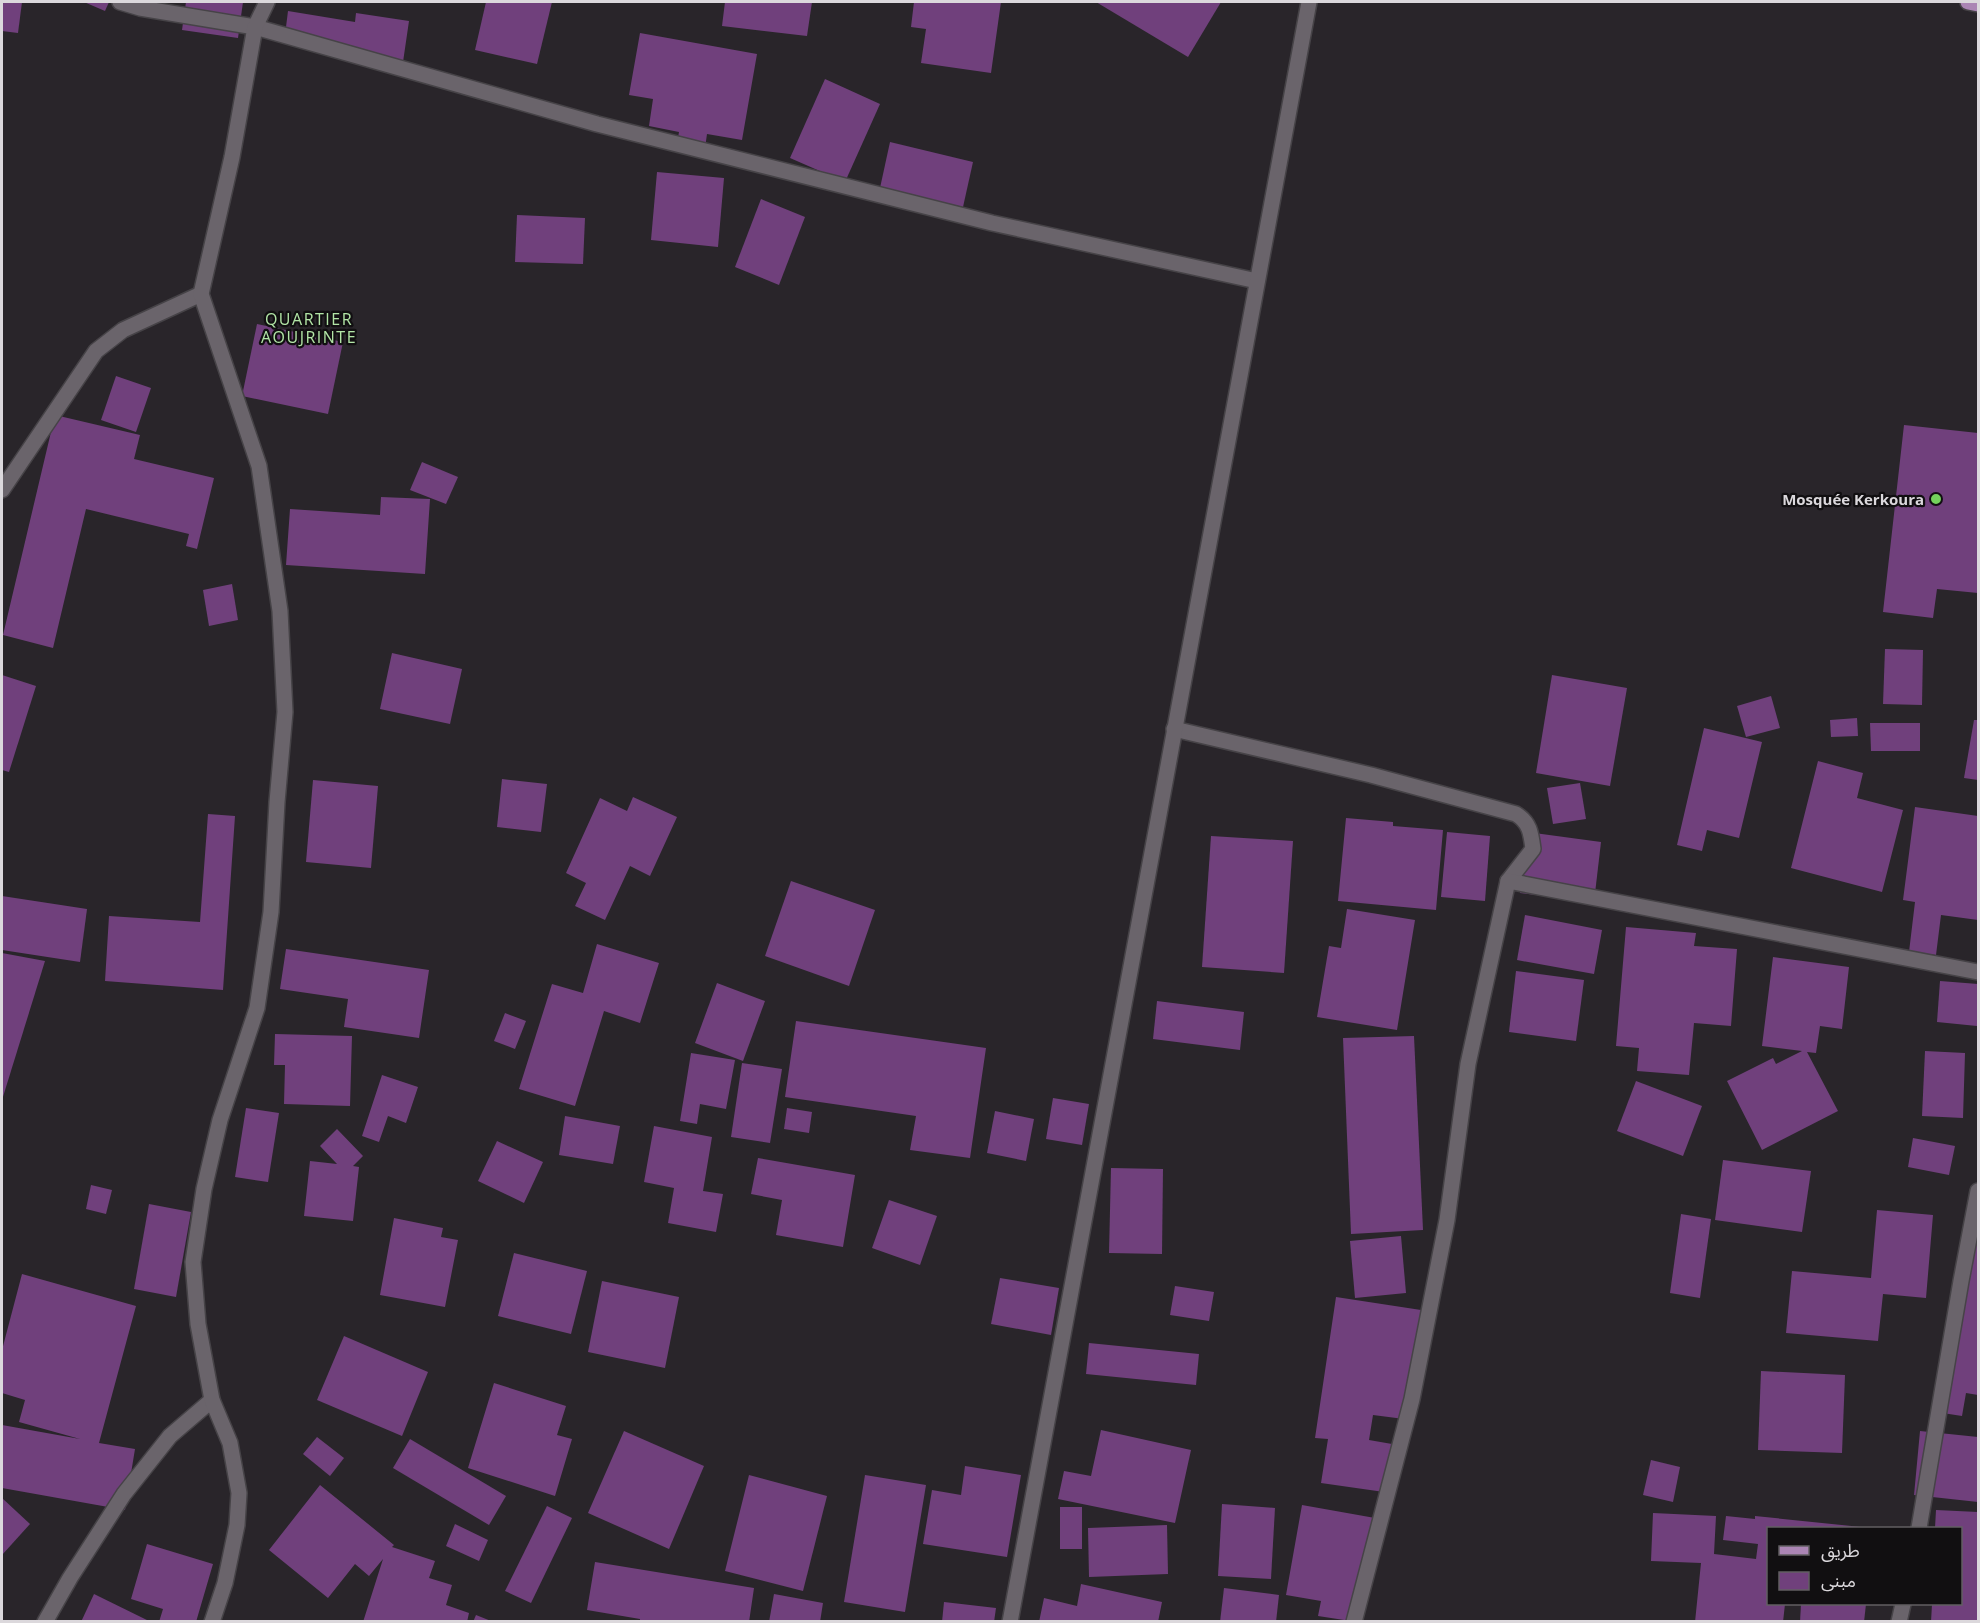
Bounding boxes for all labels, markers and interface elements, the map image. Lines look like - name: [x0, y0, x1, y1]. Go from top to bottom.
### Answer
- district label: QUARTIER AOUJRINTE: [261, 308, 357, 348]
- place label: Mosquée Kerkoura: [1782, 489, 1924, 509]
- marker: Mosquée Kerkoura: [1929, 492, 1943, 506]
- legend: [1767, 1527, 1962, 1605]
- text: طريق: [1821, 1538, 1860, 1562]
- text: مبنى: [1821, 1568, 1856, 1592]

